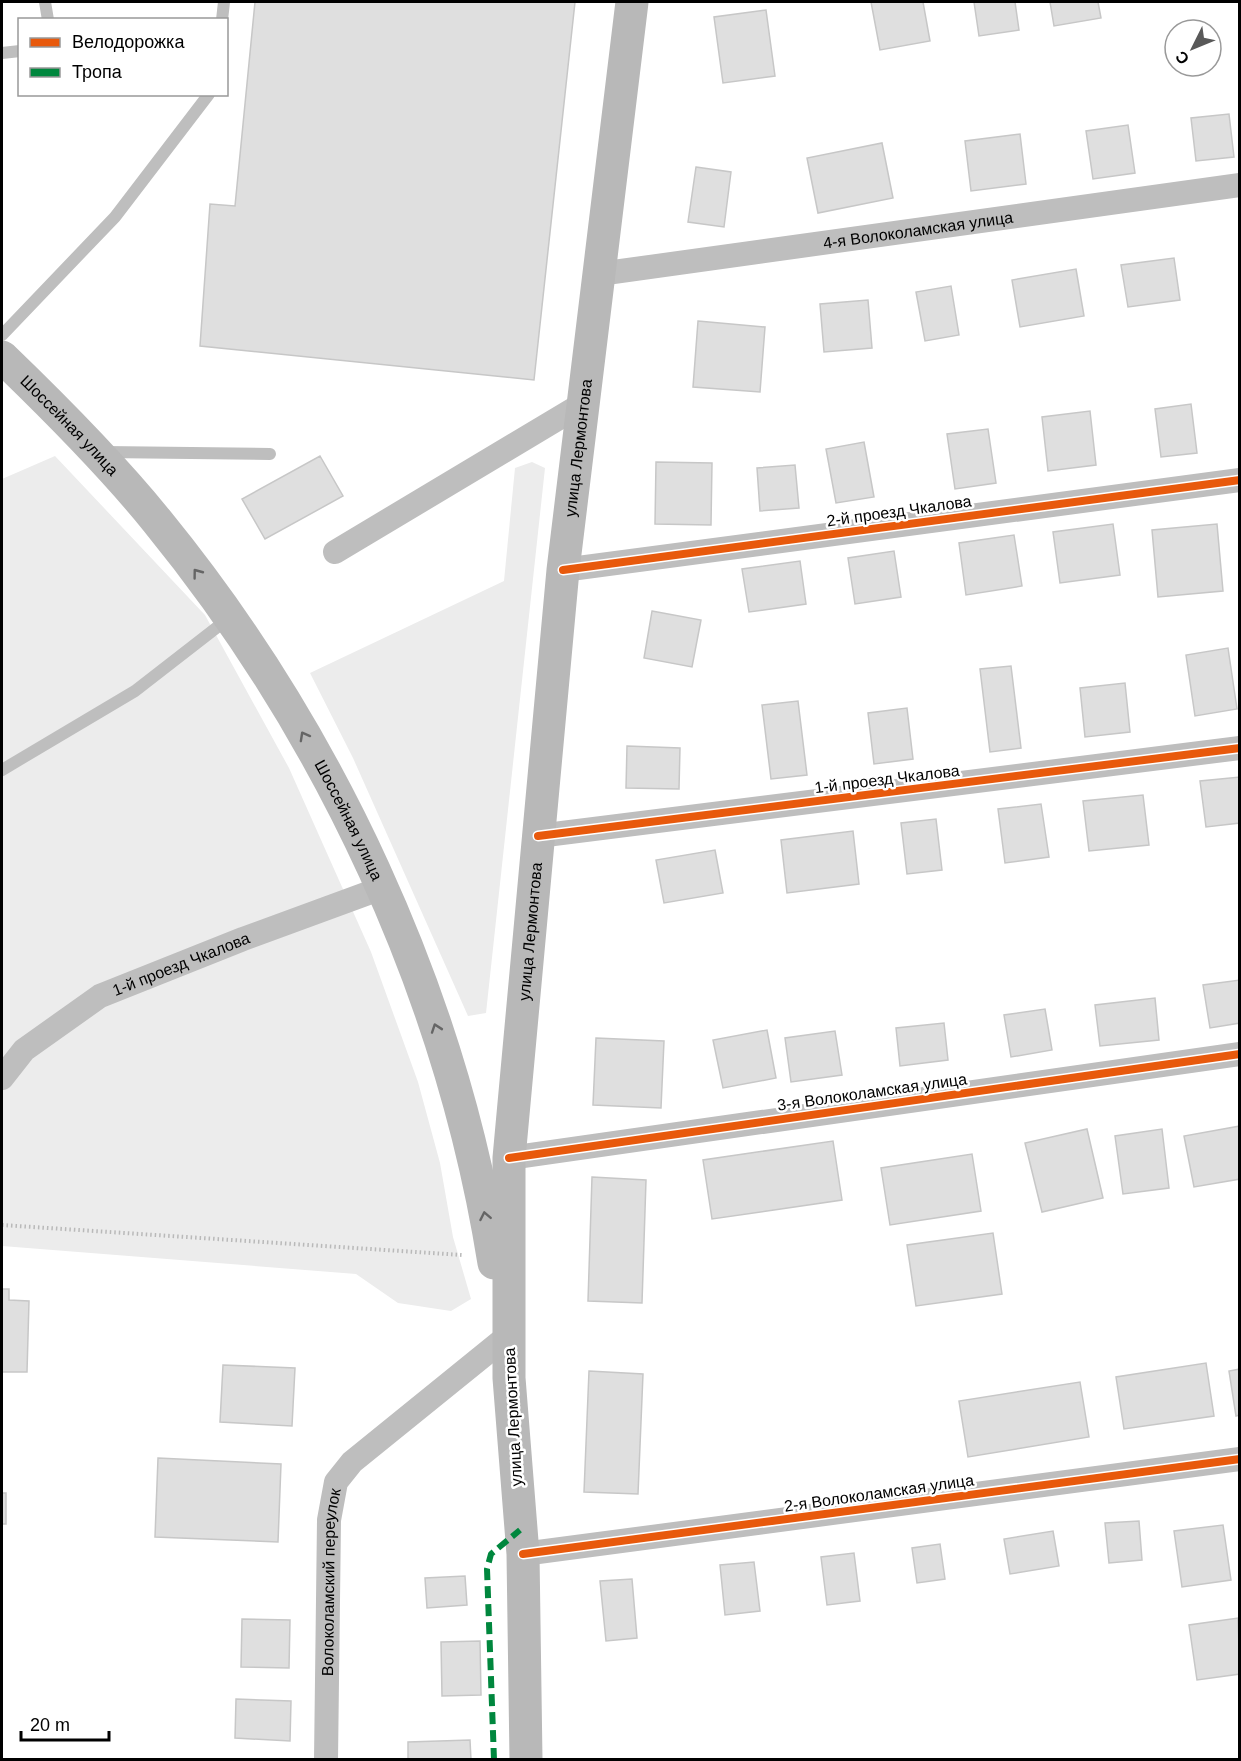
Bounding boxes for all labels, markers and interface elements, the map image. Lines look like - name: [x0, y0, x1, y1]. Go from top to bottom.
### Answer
- legend: [18, 18, 228, 96]
- north arrow: [1163, 18, 1223, 78]
- text: Велодорожка: [72, 32, 185, 52]
- text: С: [1172, 48, 1193, 68]
- text: Тропа: [72, 62, 123, 82]
- street label: 4-я Волоколамская улица: [822, 208, 1014, 251]
- street label: Шоссейная улица: [17, 372, 122, 478]
- street label: улица Лермонтова: [561, 378, 595, 518]
- street label: 2-й проезд Чкалова: [826, 492, 973, 530]
- one-way arrow: [193, 569, 204, 580]
- one-way arrow: [300, 732, 311, 742]
- street label: Шоссейная улица: [312, 757, 386, 883]
- street label: 1-й проезд Чкалова: [814, 762, 961, 796]
- street label: улица Лермонтова: [515, 862, 545, 1001]
- street label: 1-й проезд Чкалова: [110, 929, 252, 999]
- one-way arrow: [430, 1023, 443, 1034]
- street label: 3-я Волоколамская улица: [776, 1070, 968, 1114]
- one-way arrow: [479, 1212, 492, 1222]
- street label: улица Лермонтова: [501, 1347, 525, 1487]
- street label: 2-я Волоколамская улица: [783, 1471, 975, 1515]
- street label: Волоколамский переулок: [319, 1486, 343, 1676]
- scale bar: [21, 1704, 110, 1742]
- text: 20 m: [30, 1715, 70, 1735]

